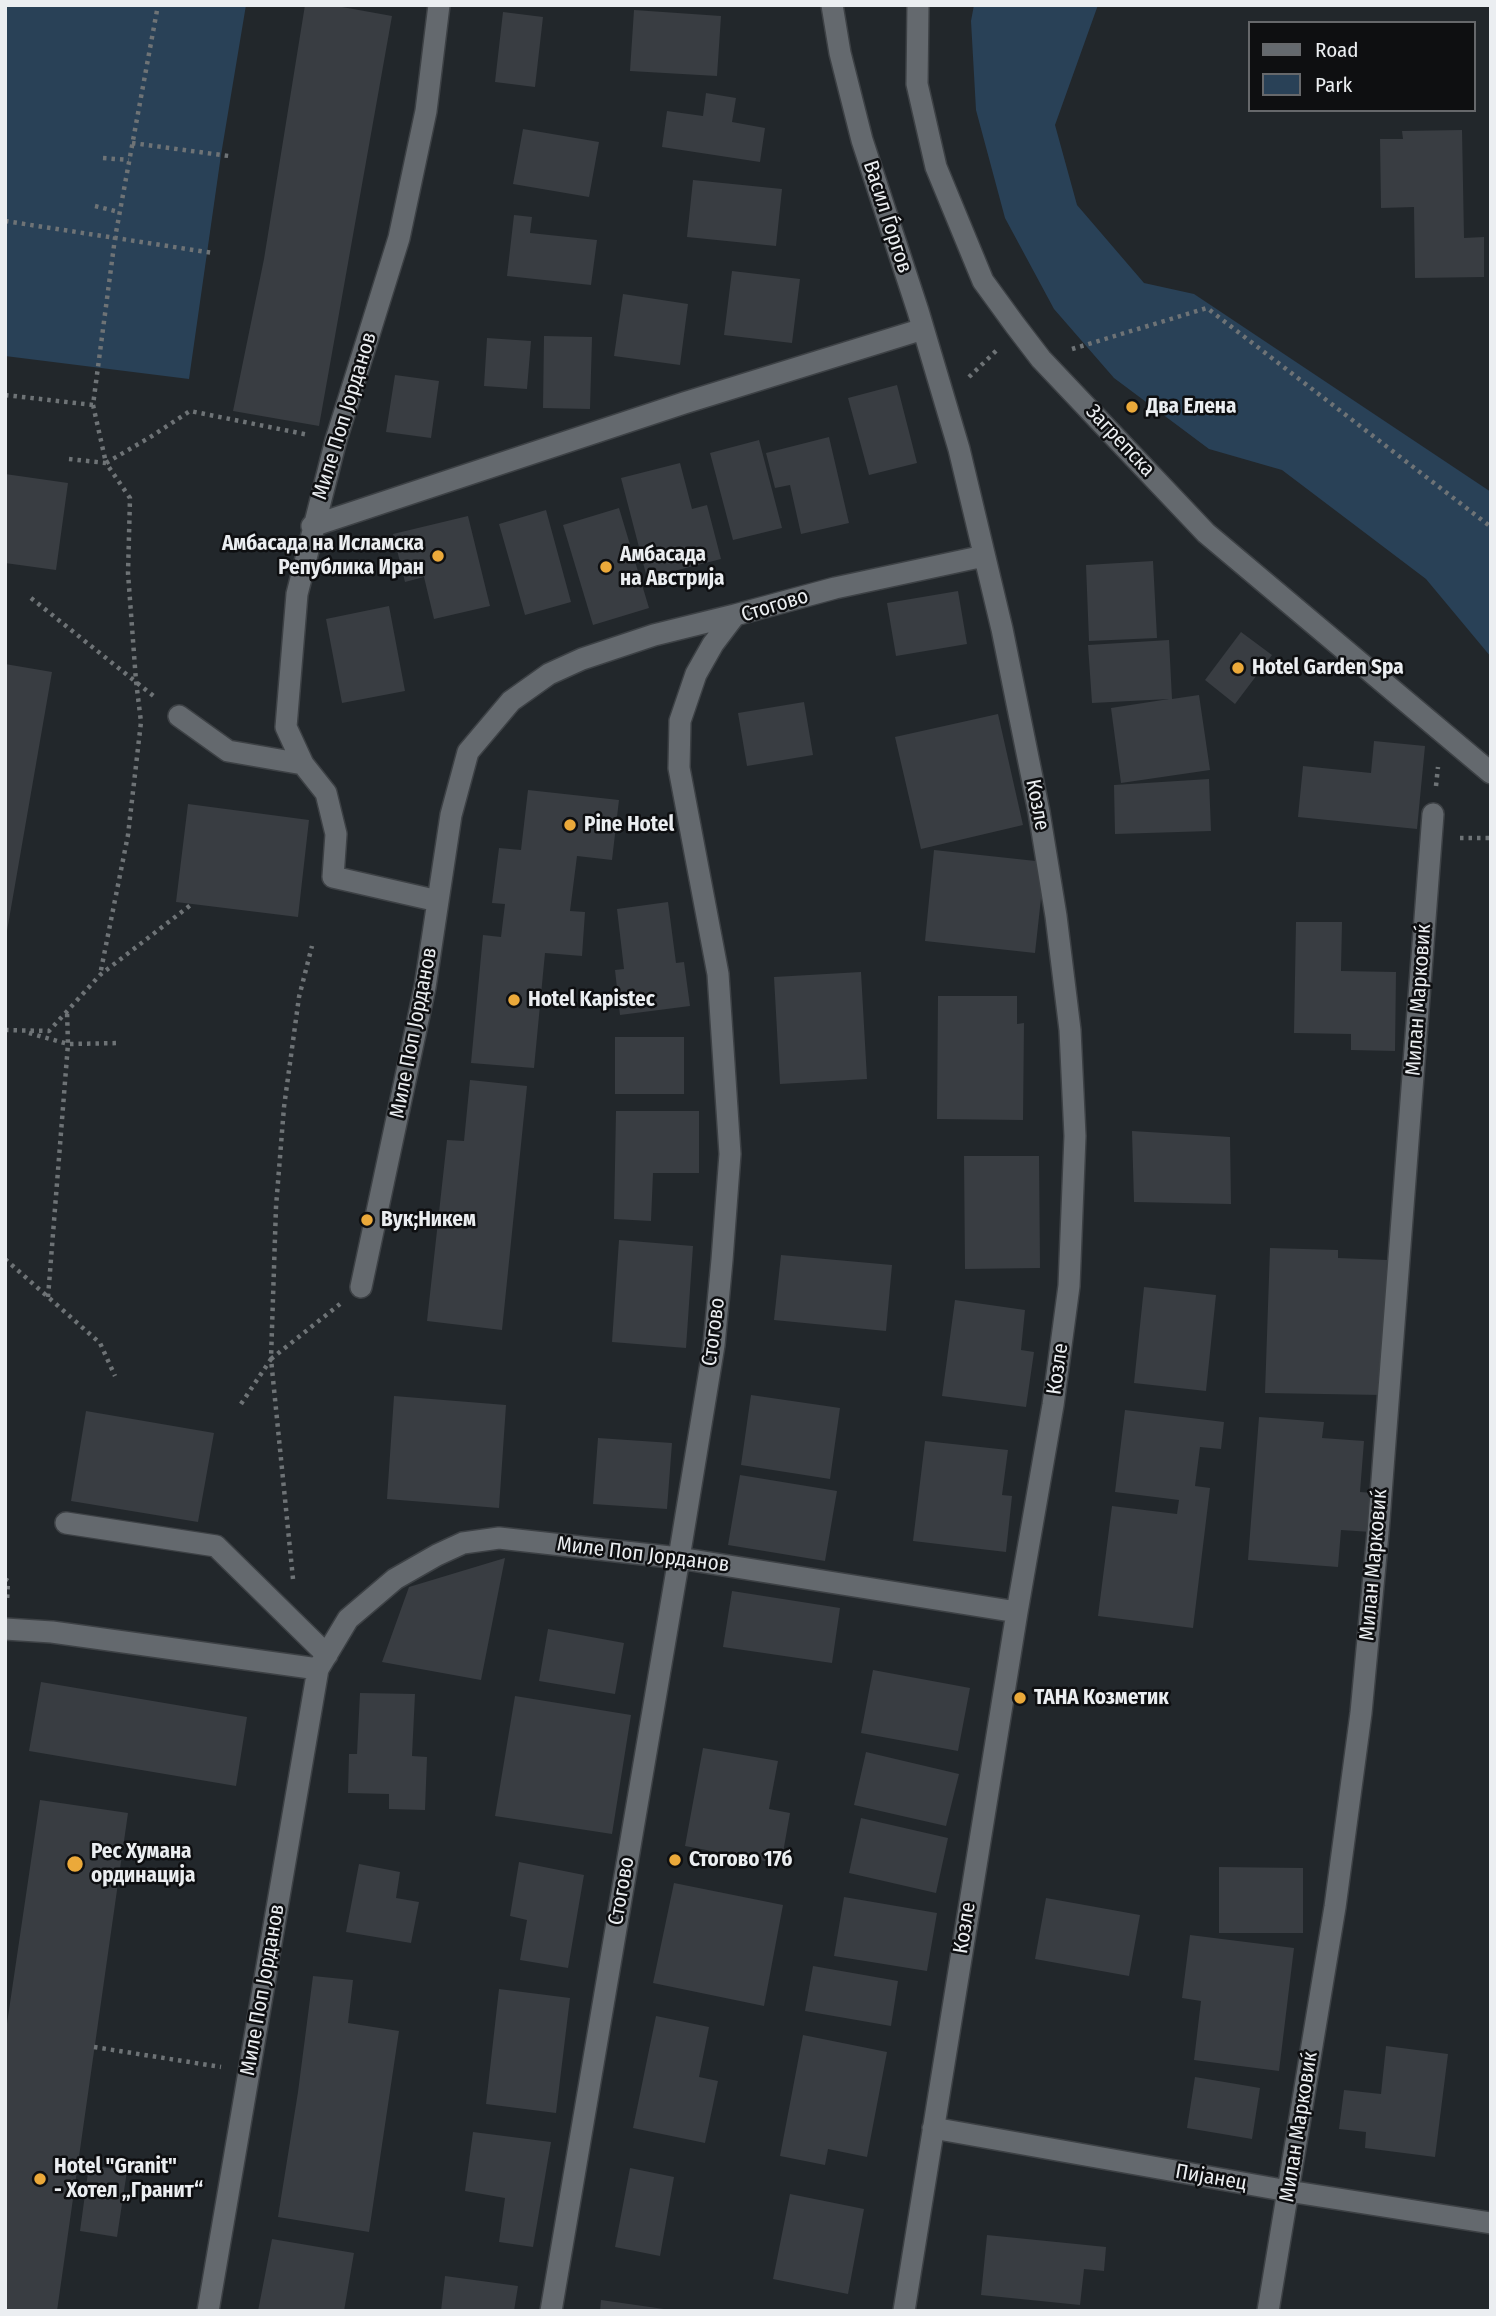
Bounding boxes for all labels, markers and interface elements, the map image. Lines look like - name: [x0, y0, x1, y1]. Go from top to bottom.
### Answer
- legend: [1248, 21, 1475, 112]
- text: Road: [1315, 37, 1359, 63]
- text: Park: [1315, 72, 1352, 98]
- street label: Васил Ѓоргов: [857, 158, 917, 276]
- street label: Миле Поп Јорданов: [308, 329, 382, 503]
- place label: Два Елена: [1146, 394, 1236, 420]
- marker: Два Елена: [1124, 399, 1140, 415]
- street label: Загрепска: [1080, 400, 1160, 482]
- place label: Амбасада на Исламска Република Иран: [222, 531, 424, 581]
- place label: Амбасада на Австрија: [620, 542, 725, 592]
- marker: Амбасада на Исламска Република Иран: [430, 548, 446, 564]
- marker: Амбасада на Австрија: [598, 559, 614, 575]
- street label: Стогово: [738, 584, 812, 628]
- place label: Hotel Garden Spa: [1252, 655, 1404, 681]
- marker: Hotel Garden Spa: [1230, 660, 1246, 676]
- street label: Козле: [1020, 777, 1054, 833]
- place label: Pine Hotel: [584, 812, 674, 838]
- marker: Pine Hotel: [562, 817, 578, 833]
- street label: Милан Марковиќ: [1401, 923, 1437, 1077]
- street label: Миле Поп Јорданов: [385, 945, 443, 1121]
- place label: Hotel Kapistec: [528, 987, 655, 1013]
- marker: Hotel Kapistec: [506, 992, 522, 1008]
- place label: Вук;Никем: [381, 1207, 476, 1233]
- marker: Вук;Никем: [359, 1212, 375, 1228]
- street label: Стогово: [697, 1296, 731, 1368]
- street label: Козле: [1042, 1342, 1074, 1396]
- street label: Милан Марковиќ: [1355, 1488, 1393, 1642]
- street label: Миле Поп Јорданов: [555, 1532, 731, 1578]
- place label: ТАНА Козметик: [1034, 1685, 1169, 1711]
- marker: ТАНА Козметик: [1012, 1690, 1028, 1706]
- place label: Рес Хумана ординација: [91, 1839, 195, 1889]
- place label: Стогово 17б: [689, 1847, 793, 1873]
- marker: Стогово 17б: [667, 1852, 683, 1868]
- marker: Рес Хумана ординација: [65, 1854, 85, 1874]
- street label: Стогово: [604, 1855, 640, 1927]
- street label: Козле: [949, 1900, 981, 1956]
- street label: Миле Поп Јорданов: [236, 1902, 290, 2078]
- street label: Милан Марковиќ: [1275, 2050, 1323, 2204]
- place label: Hotel "Granit" - Хотел „Гранит“: [54, 2154, 203, 2204]
- street label: Пијанец: [1173, 2159, 1249, 2197]
- marker: Hotel "Granit" - Хотел „Гранит“: [32, 2171, 48, 2187]

